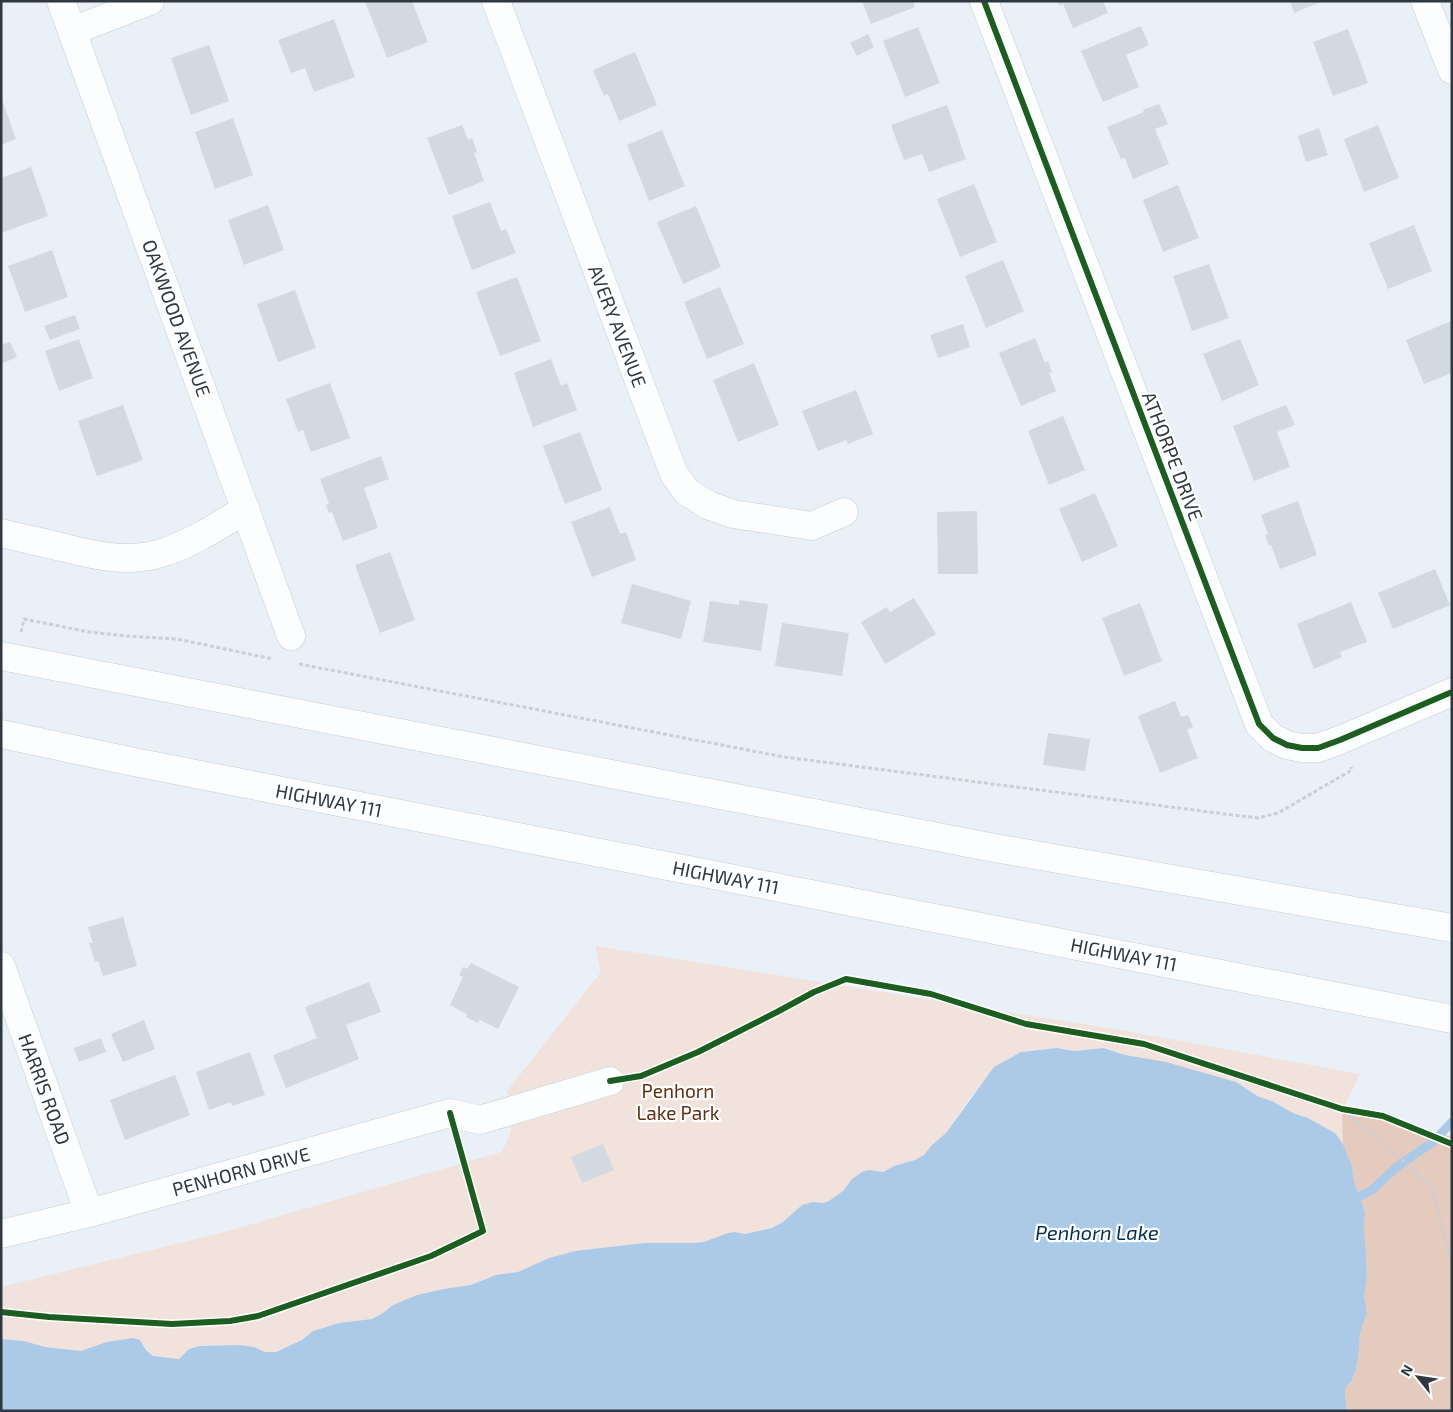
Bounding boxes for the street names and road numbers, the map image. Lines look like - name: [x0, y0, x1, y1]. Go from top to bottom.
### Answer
- street label: OAKWOOD AVENUE: [138, 236, 216, 400]
- street label: AVERY AVENUE: [584, 262, 652, 390]
- street label: ATHORPE DRIVE: [1138, 388, 1208, 524]
- street label: HIGHWAY 111: [274, 778, 384, 822]
- street label: HIGHWAY 111: [671, 855, 781, 899]
- street label: HIGHWAY 111: [1069, 932, 1179, 976]
- street label: HARRIS ROAD: [14, 1030, 76, 1148]
- street label: PENHORN DRIVE: [170, 1142, 312, 1200]

